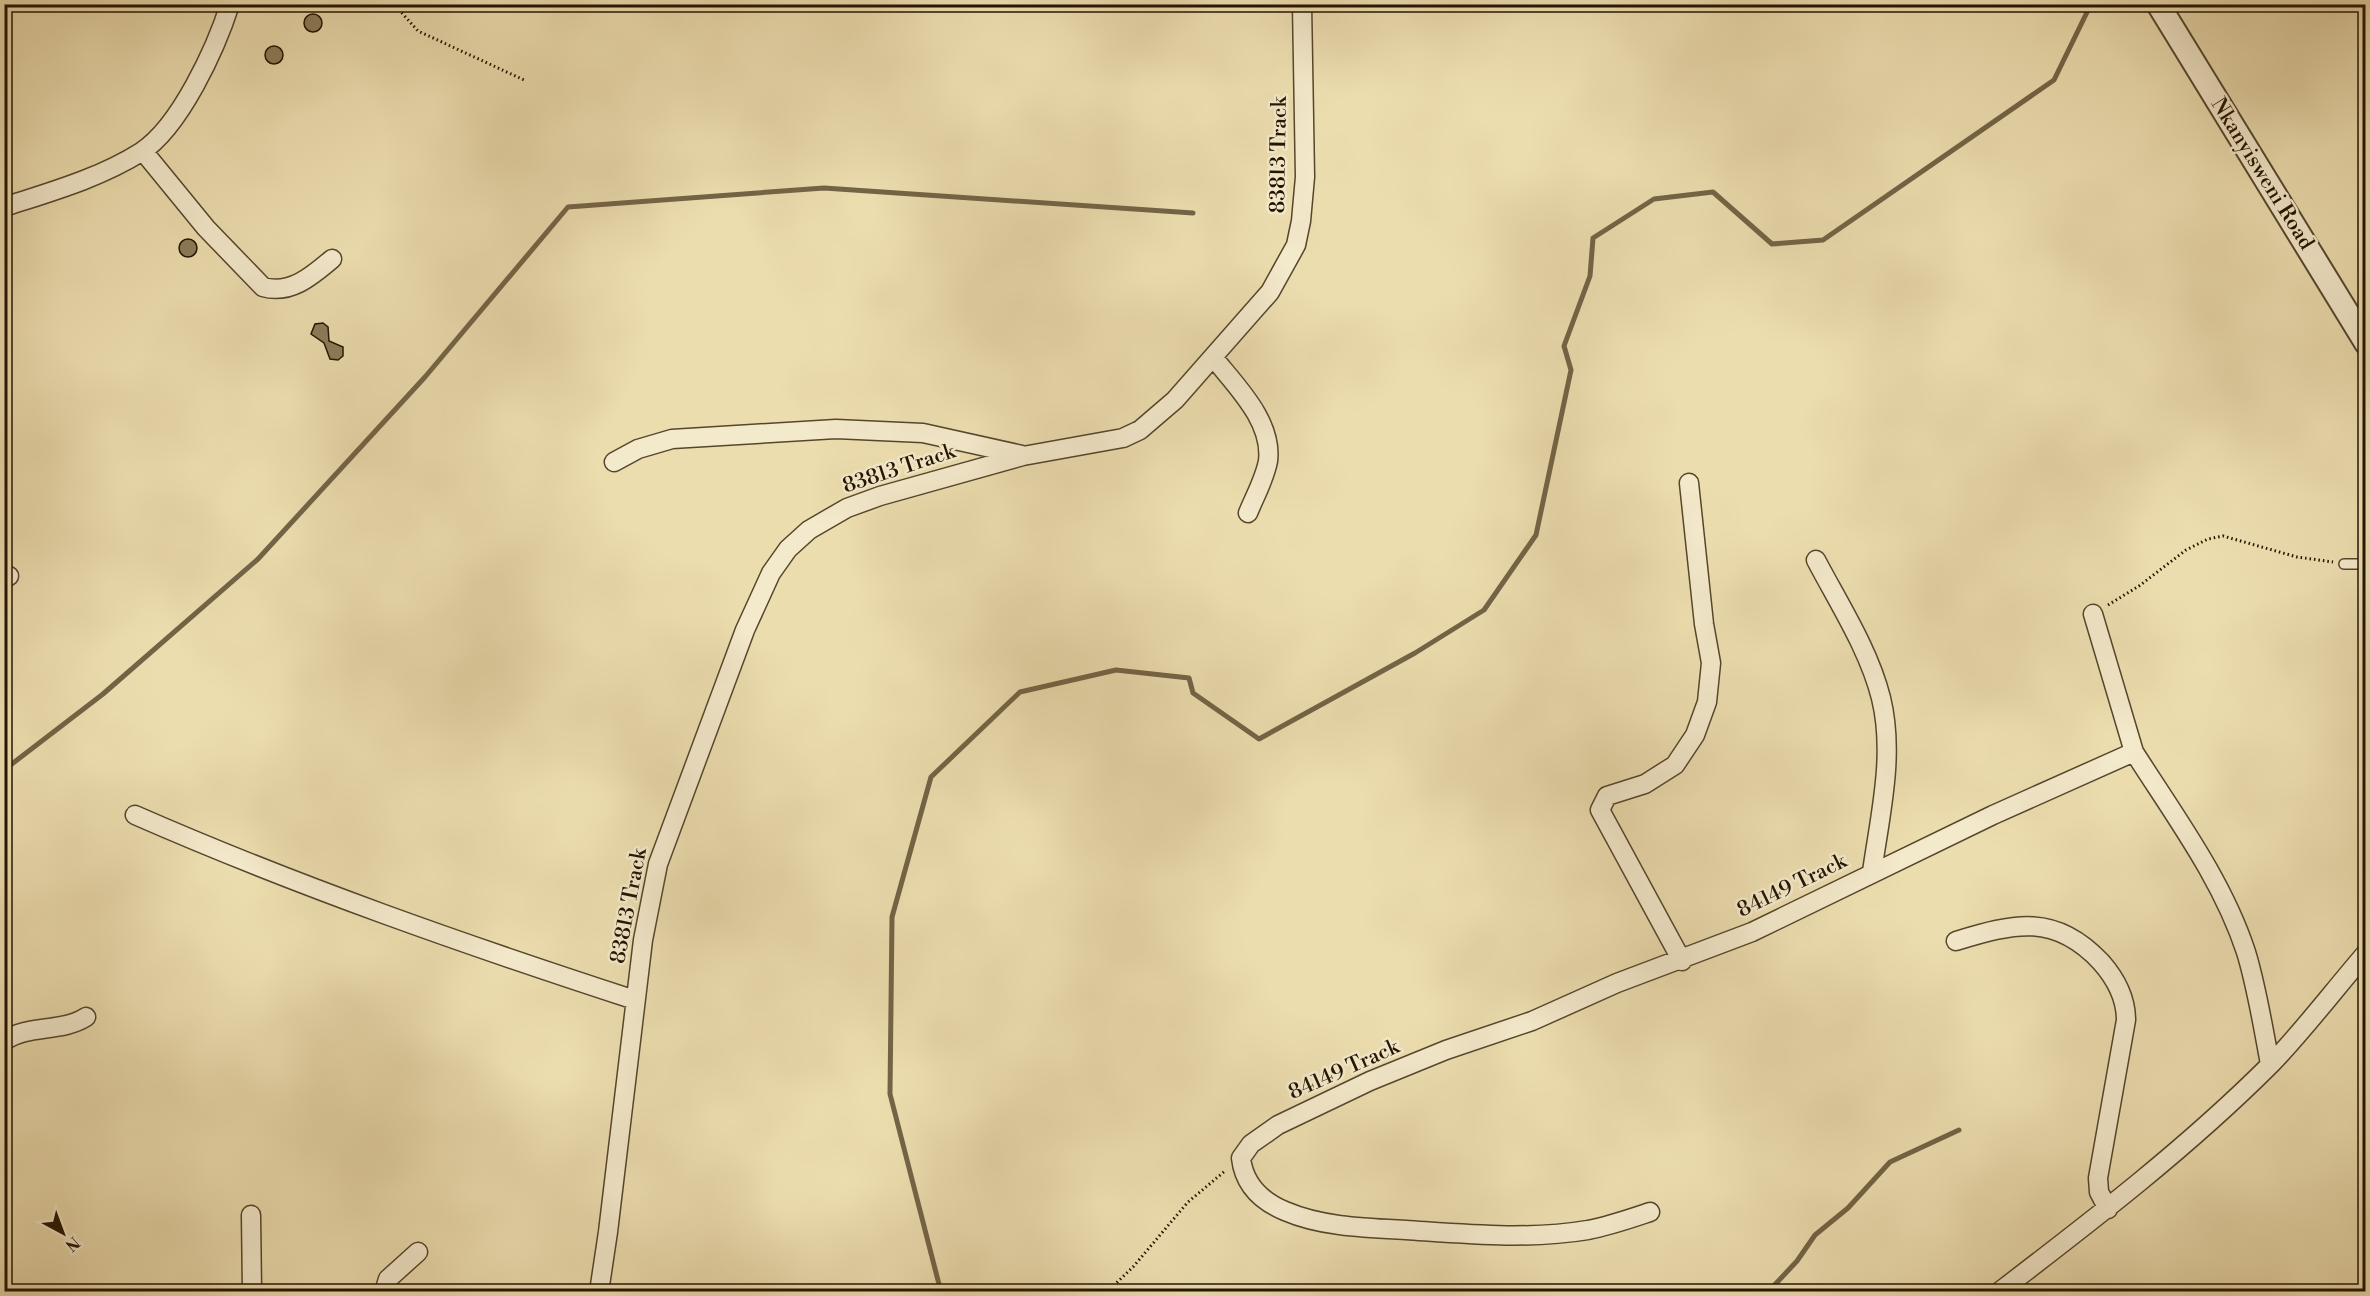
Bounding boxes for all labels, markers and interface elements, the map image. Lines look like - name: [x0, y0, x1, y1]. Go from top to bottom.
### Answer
- street label: Nkanyisweni Road: [2205, 93, 2319, 255]
- street label: 83813 Track: [1265, 95, 1293, 214]
- street label: 83813 Track: [839, 438, 960, 499]
- street label: 83813 Track: [605, 845, 653, 966]
- street label: 84149 Track: [1733, 848, 1852, 924]
- street label: 84149 Track: [1285, 1034, 1404, 1106]
- north arrow: [33, 1203, 93, 1263]
- text: N: [61, 1232, 84, 1255]

